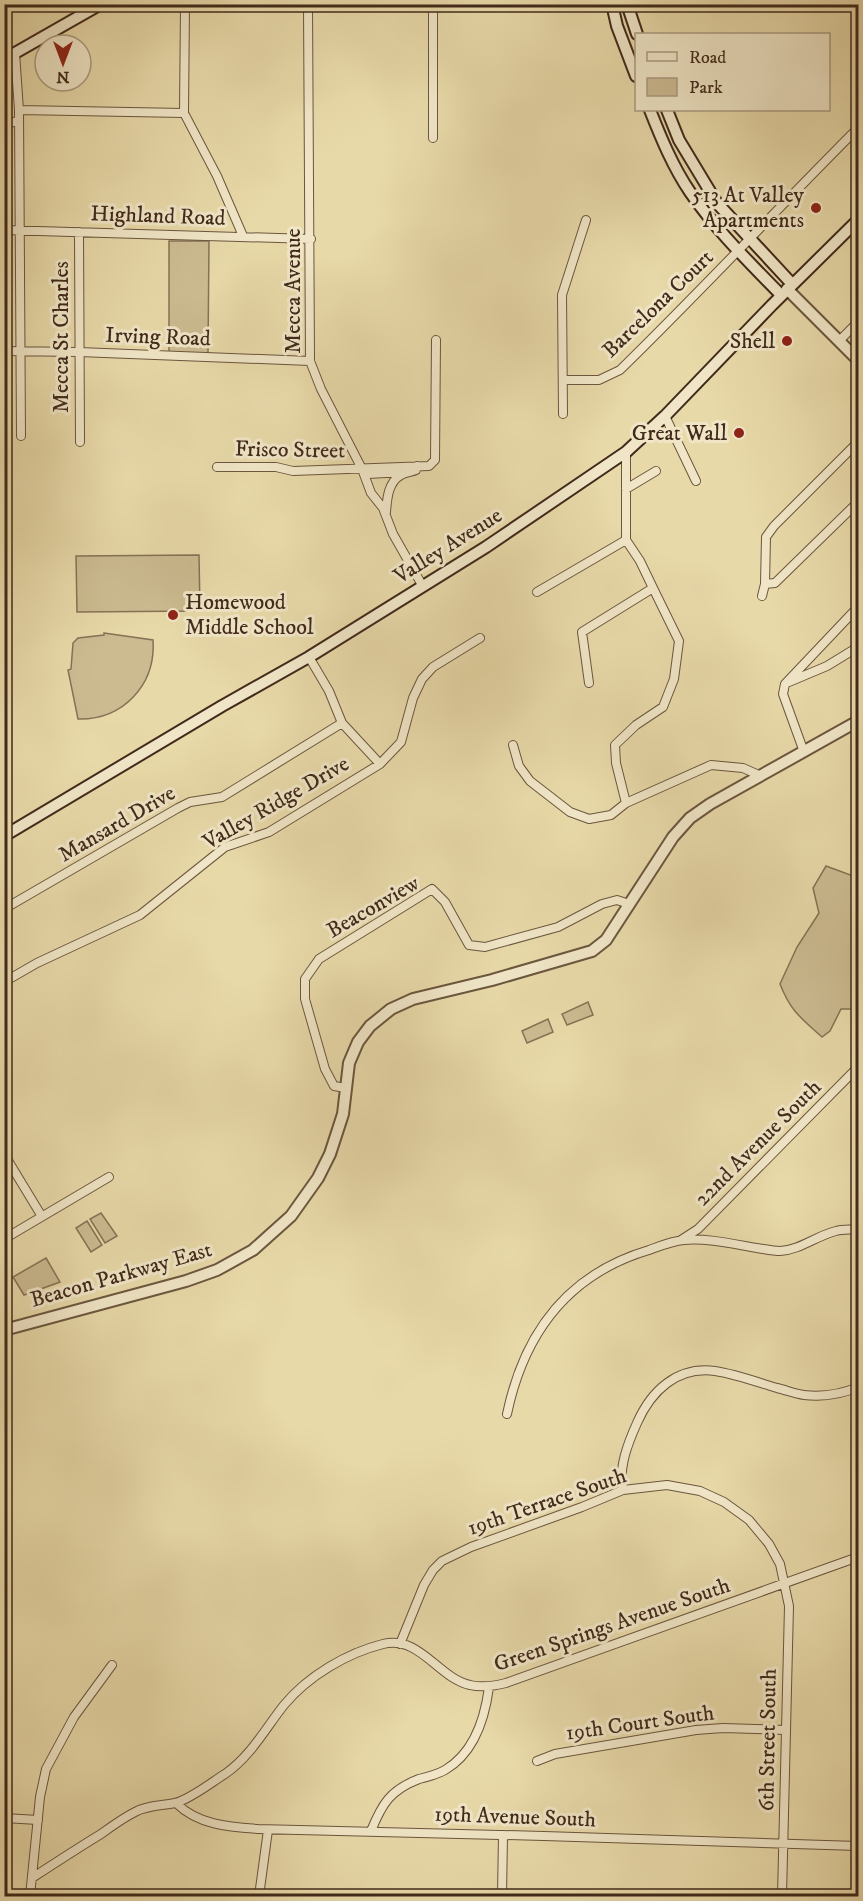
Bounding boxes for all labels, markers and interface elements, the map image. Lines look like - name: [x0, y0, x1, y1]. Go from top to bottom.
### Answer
- north arrow: [33, 33, 93, 93]
- legend: [635, 33, 830, 111]
- text: Road: [689, 47, 726, 69]
- text: N: [56, 67, 70, 87]
- text: Park: [689, 77, 723, 99]
- place label: 513 At Valley Apartments: [692, 182, 805, 234]
- street label: Highland Road: [90, 200, 226, 232]
- marker: 513 At Valley Apartments: [809, 201, 823, 215]
- street label: Mecca Avenue: [280, 228, 307, 354]
- street label: Barcelona Court: [597, 244, 719, 364]
- street label: Mecca St Charles: [48, 261, 75, 413]
- street label: Irving Road: [105, 322, 211, 352]
- place label: Shell: [730, 328, 775, 355]
- marker: Shell: [780, 334, 794, 348]
- place label: Great Wall: [632, 420, 727, 447]
- marker: Great Wall: [732, 426, 746, 440]
- street label: Frisco Street: [234, 436, 346, 464]
- street label: Valley Avenue: [388, 502, 507, 591]
- place label: Homewood Middle School: [185, 589, 314, 641]
- marker: Homewood Middle School: [166, 608, 180, 622]
- street label: Valley Ridge Drive: [197, 750, 354, 856]
- street label: Mansard Drive: [54, 780, 180, 868]
- street label: Beaconview: [322, 870, 424, 944]
- street label: 22nd Avenue South: [689, 1074, 827, 1212]
- street label: Beacon Parkway East: [27, 1236, 215, 1314]
- street label: 19th Terrace South: [464, 1462, 630, 1542]
- street label: Green Springs Avenue South: [490, 1572, 734, 1678]
- street label: 6th Street South: [753, 1668, 783, 1812]
- street label: 19th Court South: [564, 1699, 716, 1747]
- street label: 19th Avenue South: [434, 1801, 597, 1833]

